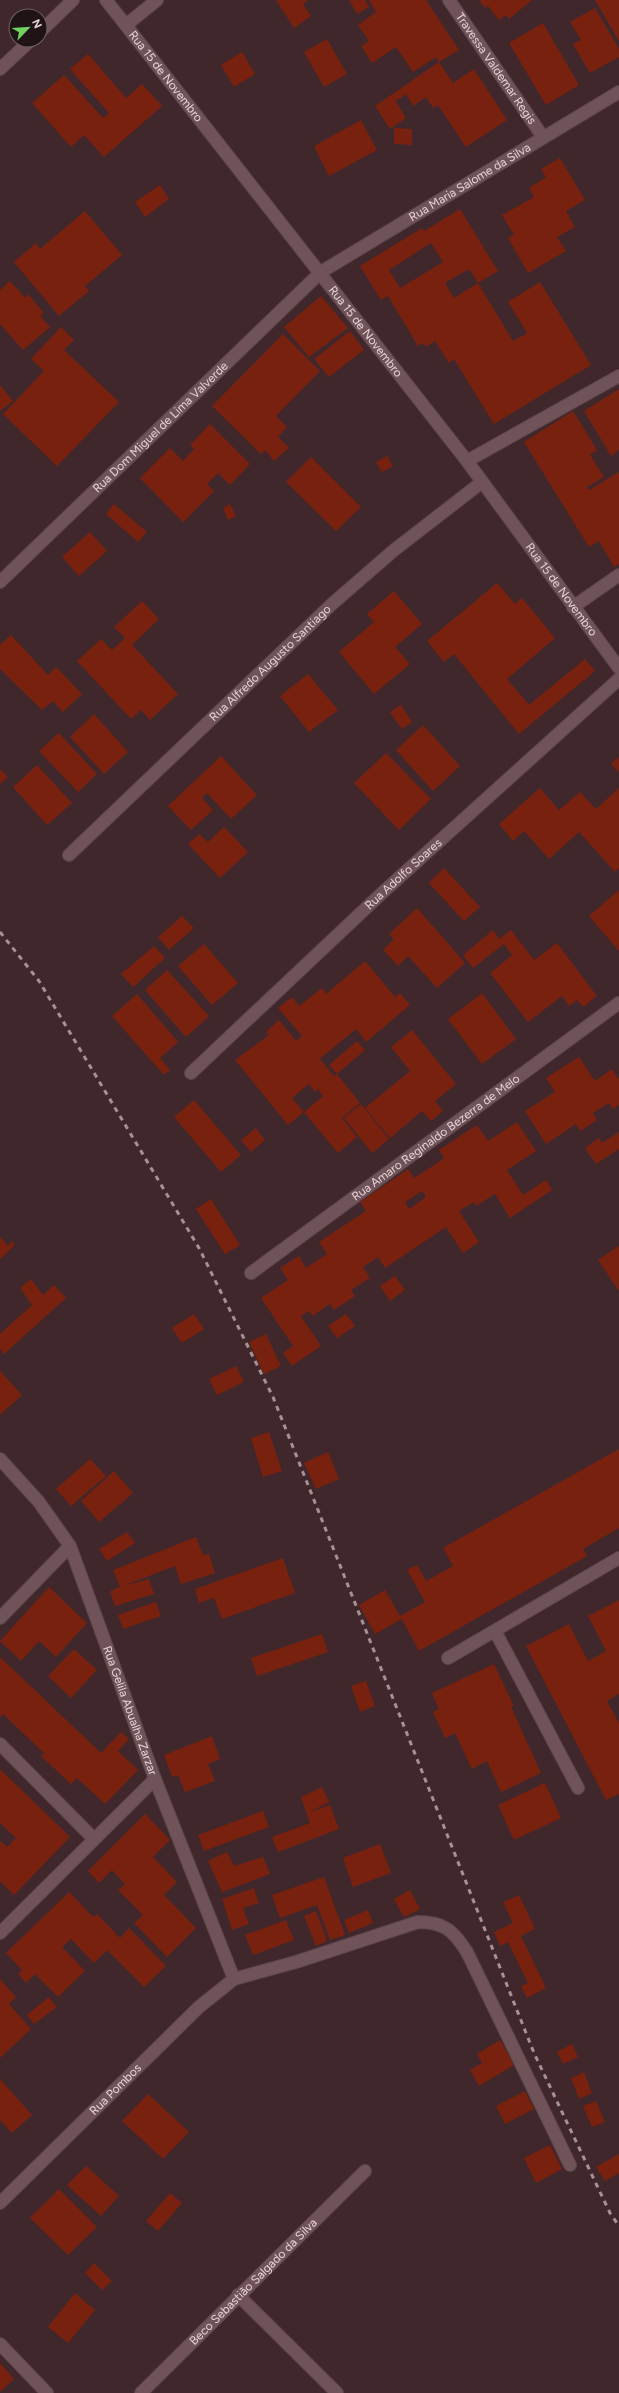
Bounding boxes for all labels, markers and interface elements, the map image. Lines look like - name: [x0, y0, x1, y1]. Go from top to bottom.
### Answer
- north arrow: [8, 8, 48, 48]
- street label: Travessa Valdemar Regis: [453, 10, 539, 127]
- text: N: [29, 17, 44, 31]
- street label: Rua 15 de Novembro: [126, 28, 206, 125]
- street label: Rua Maria Salome da Silva: [406, 140, 533, 224]
- street label: Rua 15 de Novembro: [326, 283, 406, 380]
- street label: Rua Dom Miguel de Lima Valverde: [90, 358, 231, 496]
- street label: Rua 15 de Novembro: [523, 540, 600, 639]
- street label: Rua Alfredo Augusto Santiago: [207, 602, 334, 724]
- street label: Rua Adolfo Soares: [362, 835, 445, 912]
- street label: Rua Amaro Reginaldo Bezerra de Melo: [349, 1071, 522, 1204]
- street label: Rua Gelila Abualha Zarzar: [100, 1644, 160, 1777]
- street label: Rua Pombos: [87, 2061, 144, 2118]
- street label: Beco Sebastião Salgado da Silva: [187, 2216, 320, 2348]

